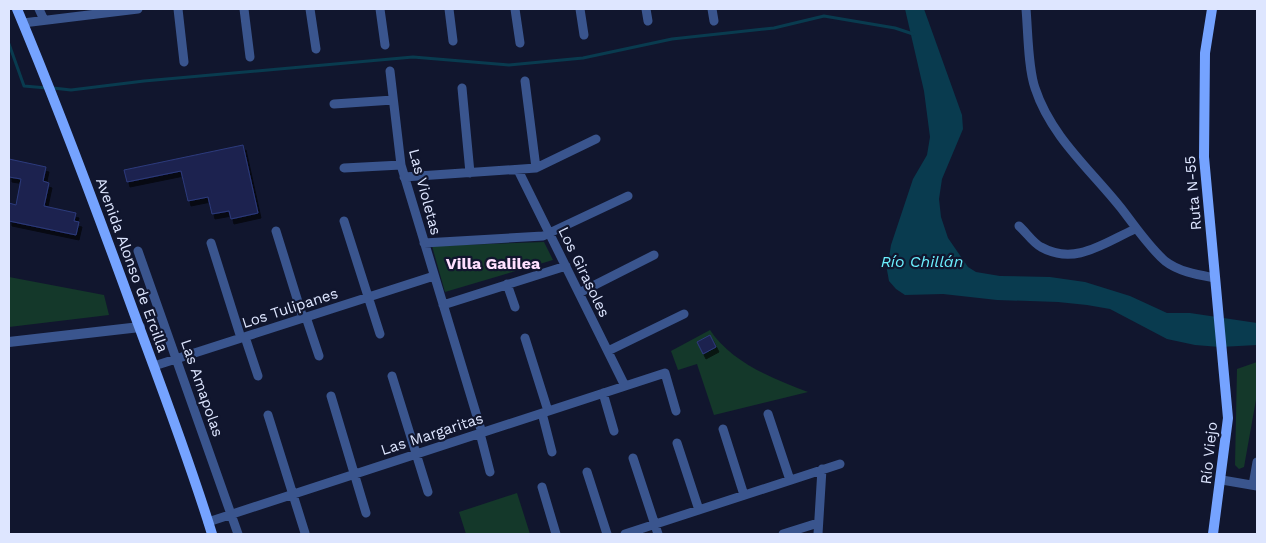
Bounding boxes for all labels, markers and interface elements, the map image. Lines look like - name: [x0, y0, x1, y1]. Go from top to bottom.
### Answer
- street label: Las Violetas: [405, 147, 445, 237]
- street label: Ruta N-55: [1181, 155, 1205, 231]
- street label: Avenida Alonso de Ercilla: [92, 175, 172, 355]
- street label: Los Girasoles: [554, 224, 614, 320]
- water label: Río Chillán: [881, 252, 963, 271]
- district label: Villa Galilea: [446, 254, 541, 273]
- street label: Los Tulipanes: [240, 284, 340, 332]
- street label: Las Amapolas: [177, 337, 227, 439]
- street label: Las Margaritas: [378, 409, 486, 459]
- street label: Río Viejo: [1197, 421, 1221, 485]

